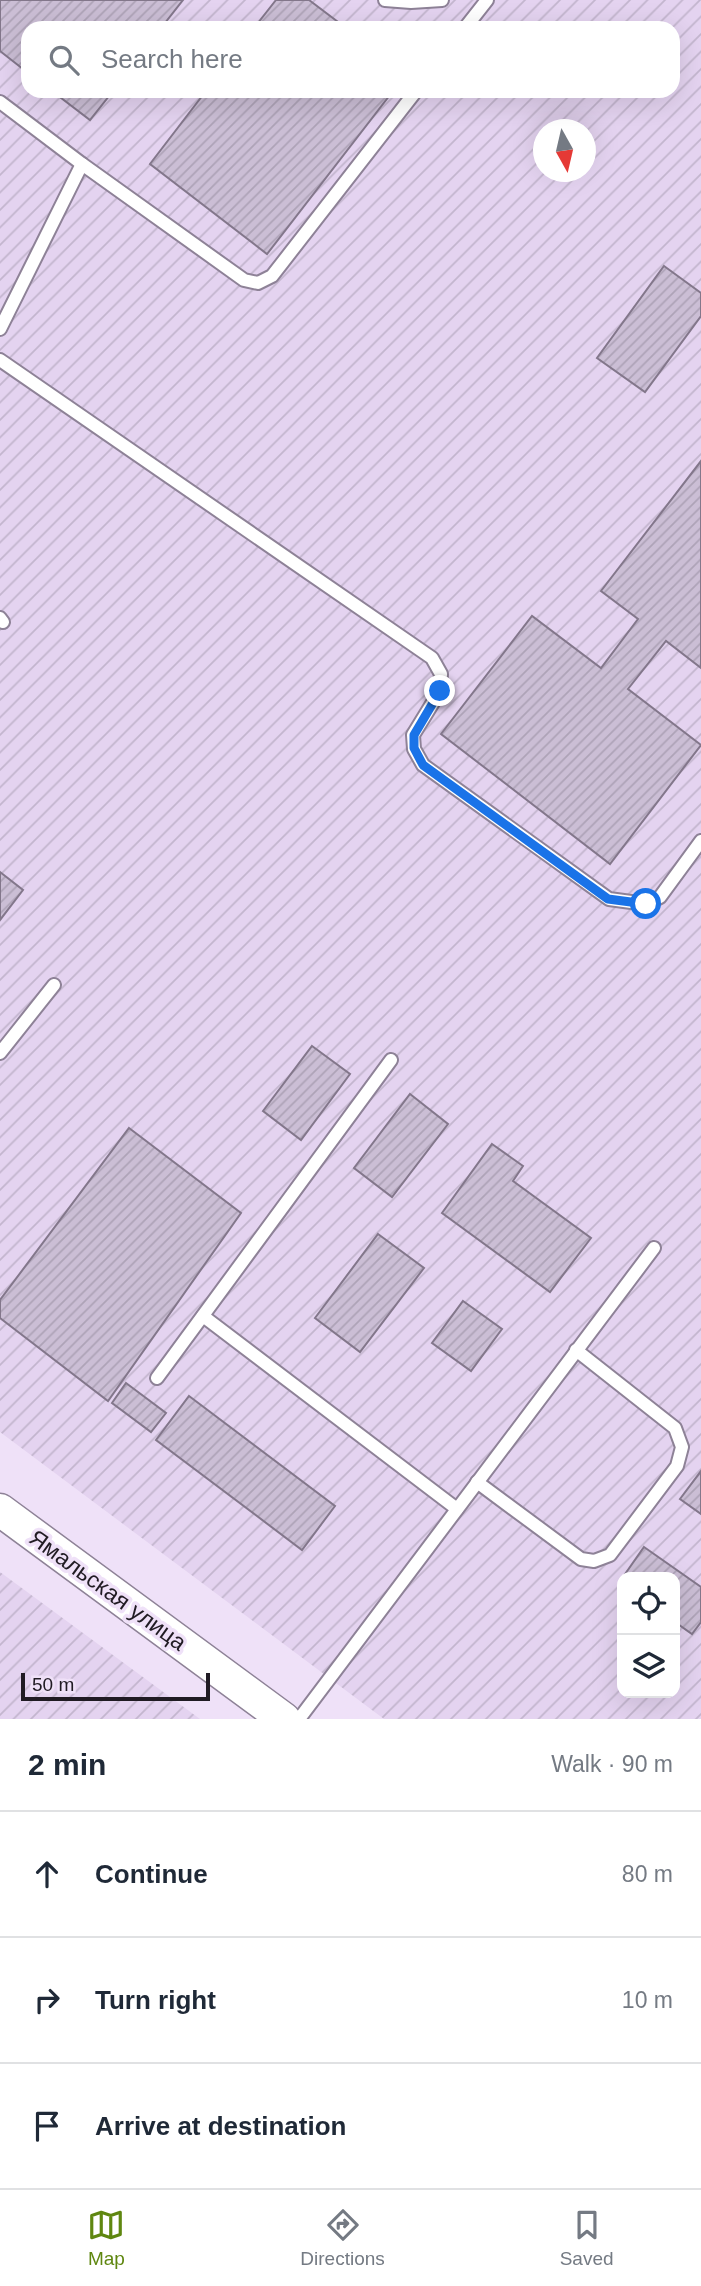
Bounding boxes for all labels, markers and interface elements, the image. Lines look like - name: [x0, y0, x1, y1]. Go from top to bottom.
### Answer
- search box: [21, 21, 680, 98]
- icon: search: [45, 41, 83, 79]
- text: Search here: [101, 44, 243, 74]
- north arrow: [533, 119, 596, 182]
- route end: [424, 675, 455, 706]
- route start: [630, 888, 661, 919]
- street label: Ямальская улица: [24, 1524, 192, 1656]
- map controls: [617, 1572, 680, 1698]
- button: locate: [617, 1572, 680, 1635]
- button: layers: [617, 1635, 680, 1698]
- scale bar: [21, 1670, 210, 1702]
- text: 50 m: [32, 1674, 74, 1695]
- text: 2 min: [28, 1748, 106, 1781]
- text: Walk · 90 m: [551, 1751, 673, 1777]
- icon: ahead: [28, 1855, 66, 1893]
- text: Continue: [95, 1859, 208, 1889]
- text: 80 m: [622, 1861, 673, 1887]
- icon: right: [28, 1981, 66, 2019]
- text: Turn right: [95, 1985, 216, 2015]
- text: 10 m: [622, 1987, 673, 2013]
- icon: arrive: [28, 2107, 66, 2145]
- text: Arrive at destination: [95, 2111, 346, 2141]
- tab: Map: [87, 2206, 125, 2270]
- tab: Directions: [300, 2206, 385, 2270]
- tab: Saved: [560, 2206, 614, 2270]

